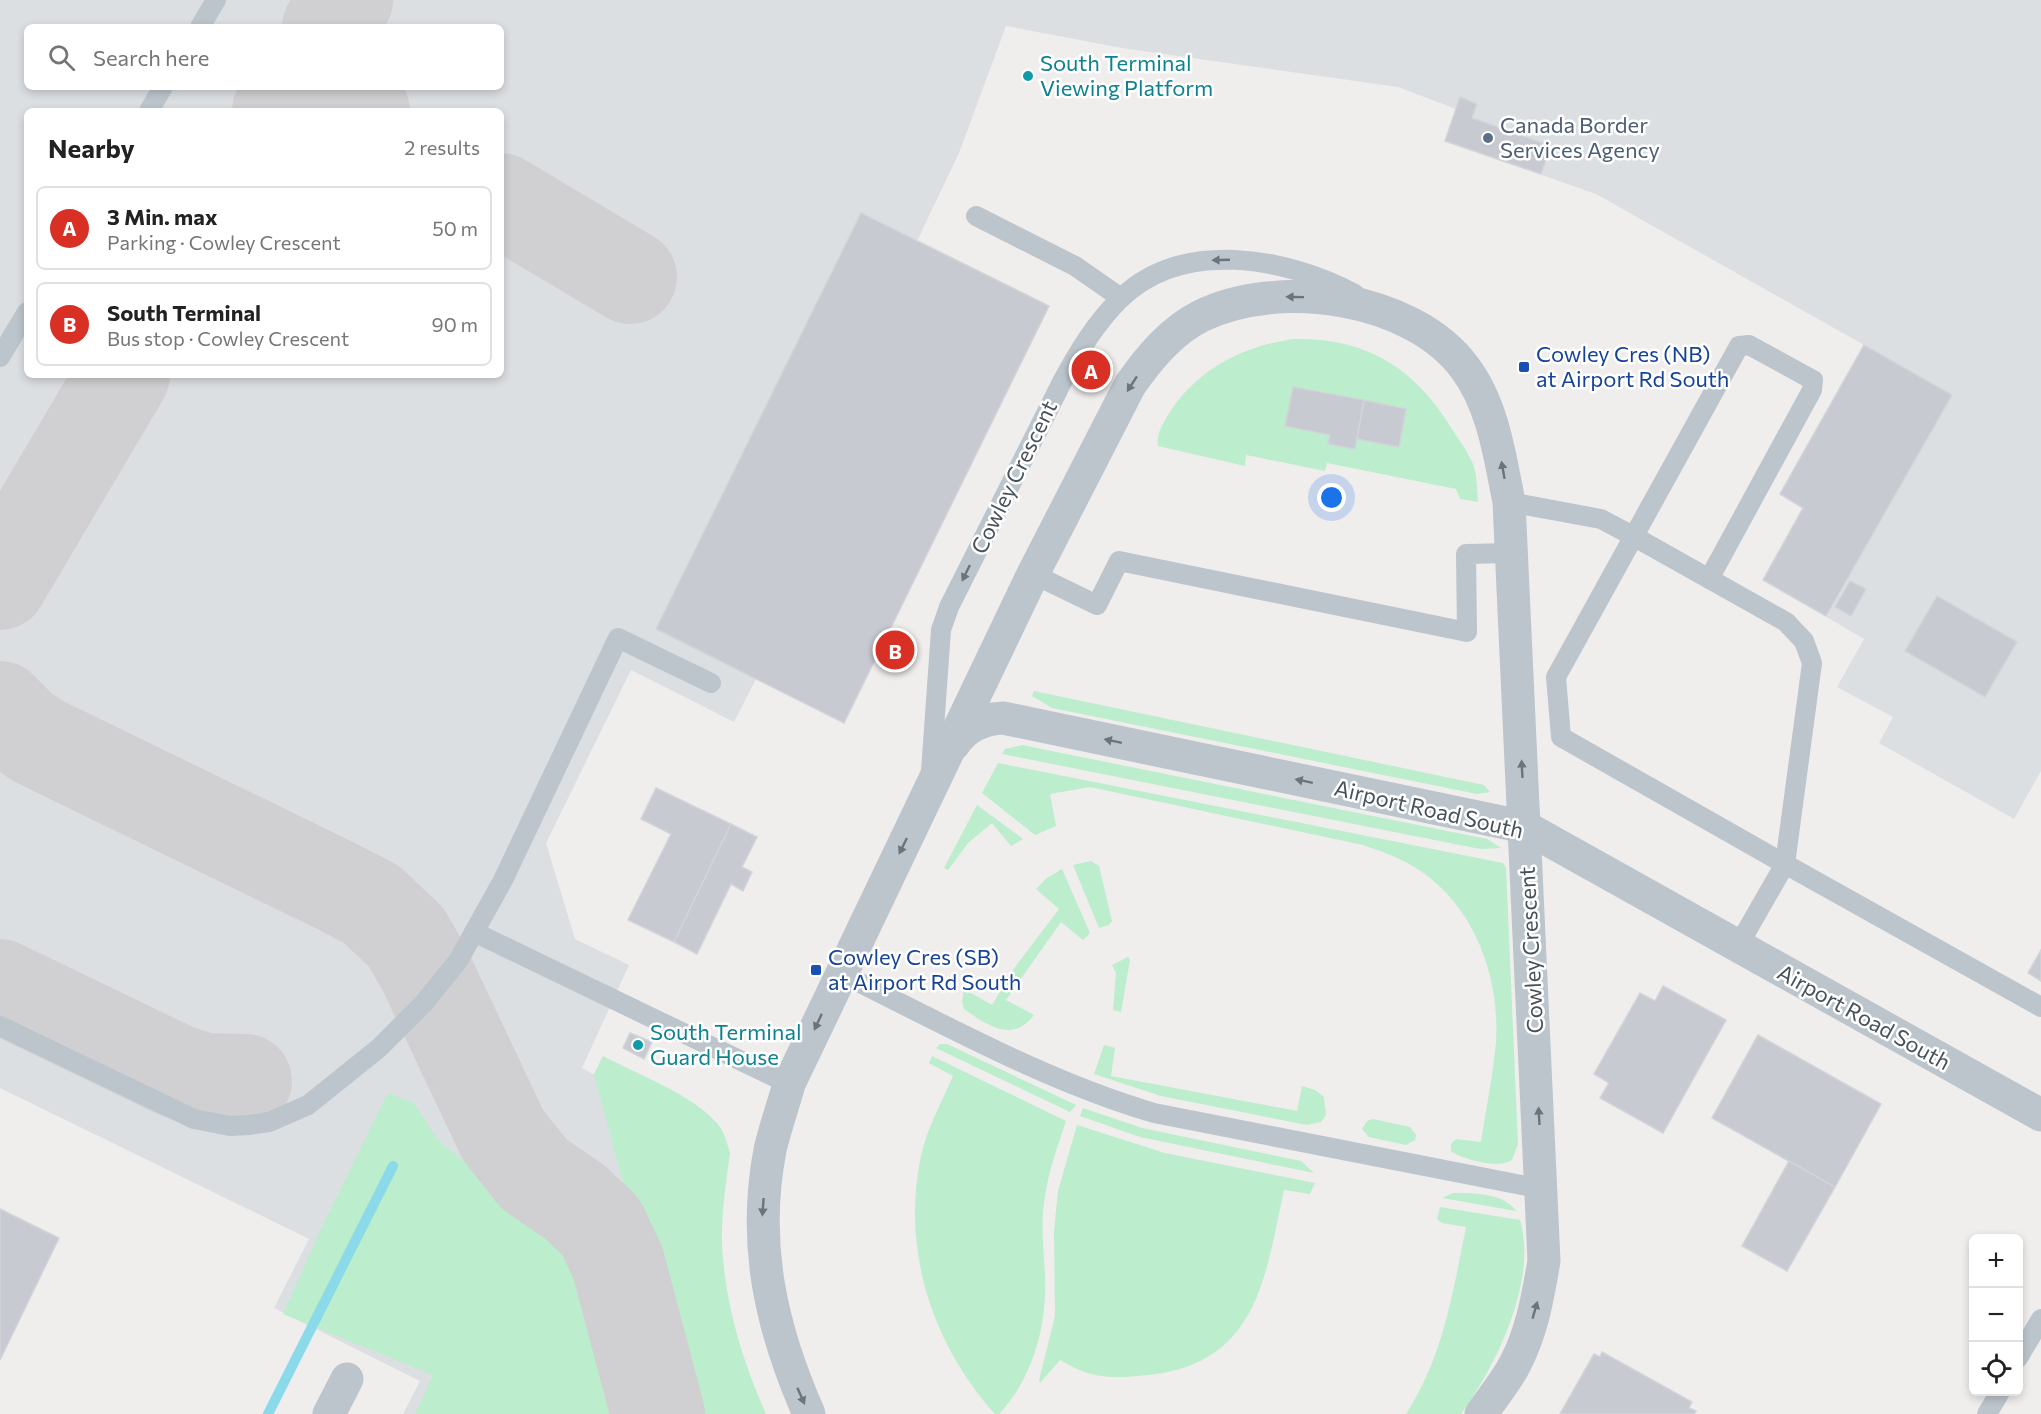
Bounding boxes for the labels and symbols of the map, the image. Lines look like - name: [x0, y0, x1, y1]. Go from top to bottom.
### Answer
- place label: South Terminal Viewing Platform: [1040, 49, 1213, 101]
- marker: South Terminal Viewing Platform: [1021, 69, 1035, 83]
- place label: Canada Border Services Agency: [1500, 111, 1660, 163]
- marker: Canada Border Services Agency: [1481, 131, 1495, 145]
- one-way arrow: [1211, 255, 1230, 264]
- one-way arrow: [1285, 292, 1304, 301]
- place label: Cowley Cres (NB) at Airport Rd South: [1536, 340, 1729, 392]
- pin: A: [1072, 348, 1110, 392]
- marker: Cowley Cres (NB) at Airport Rd South: [1517, 360, 1531, 374]
- one-way arrow: [1127, 376, 1138, 392]
- street label: Cowley Crescent: [965, 396, 1062, 558]
- one-way arrow: [1498, 460, 1507, 479]
- your location: [1317, 483, 1346, 512]
- one-way arrow: [961, 565, 971, 582]
- pin: B: [876, 628, 914, 672]
- one-way arrow: [1103, 735, 1122, 745]
- one-way arrow: [1518, 760, 1527, 779]
- street label: Airport Road South: [1332, 774, 1526, 843]
- one-way arrow: [1294, 776, 1313, 785]
- one-way arrow: [898, 838, 907, 855]
- street label: Cowley Crescent: [1513, 866, 1548, 1034]
- place label: Cowley Cres (SB) at Airport Rd South: [828, 943, 1021, 995]
- street label: Airport Road South: [1773, 958, 1955, 1075]
- marker: Cowley Cres (SB) at Airport Rd South: [809, 963, 823, 977]
- one-way arrow: [813, 1013, 822, 1030]
- place label: South Terminal Guard House: [650, 1018, 802, 1070]
- marker: South Terminal Guard House: [631, 1038, 645, 1052]
- one-way arrow: [1534, 1107, 1543, 1126]
- one-way arrow: [758, 1198, 768, 1217]
- one-way arrow: [1530, 1301, 1540, 1319]
- one-way arrow: [797, 1388, 806, 1405]

